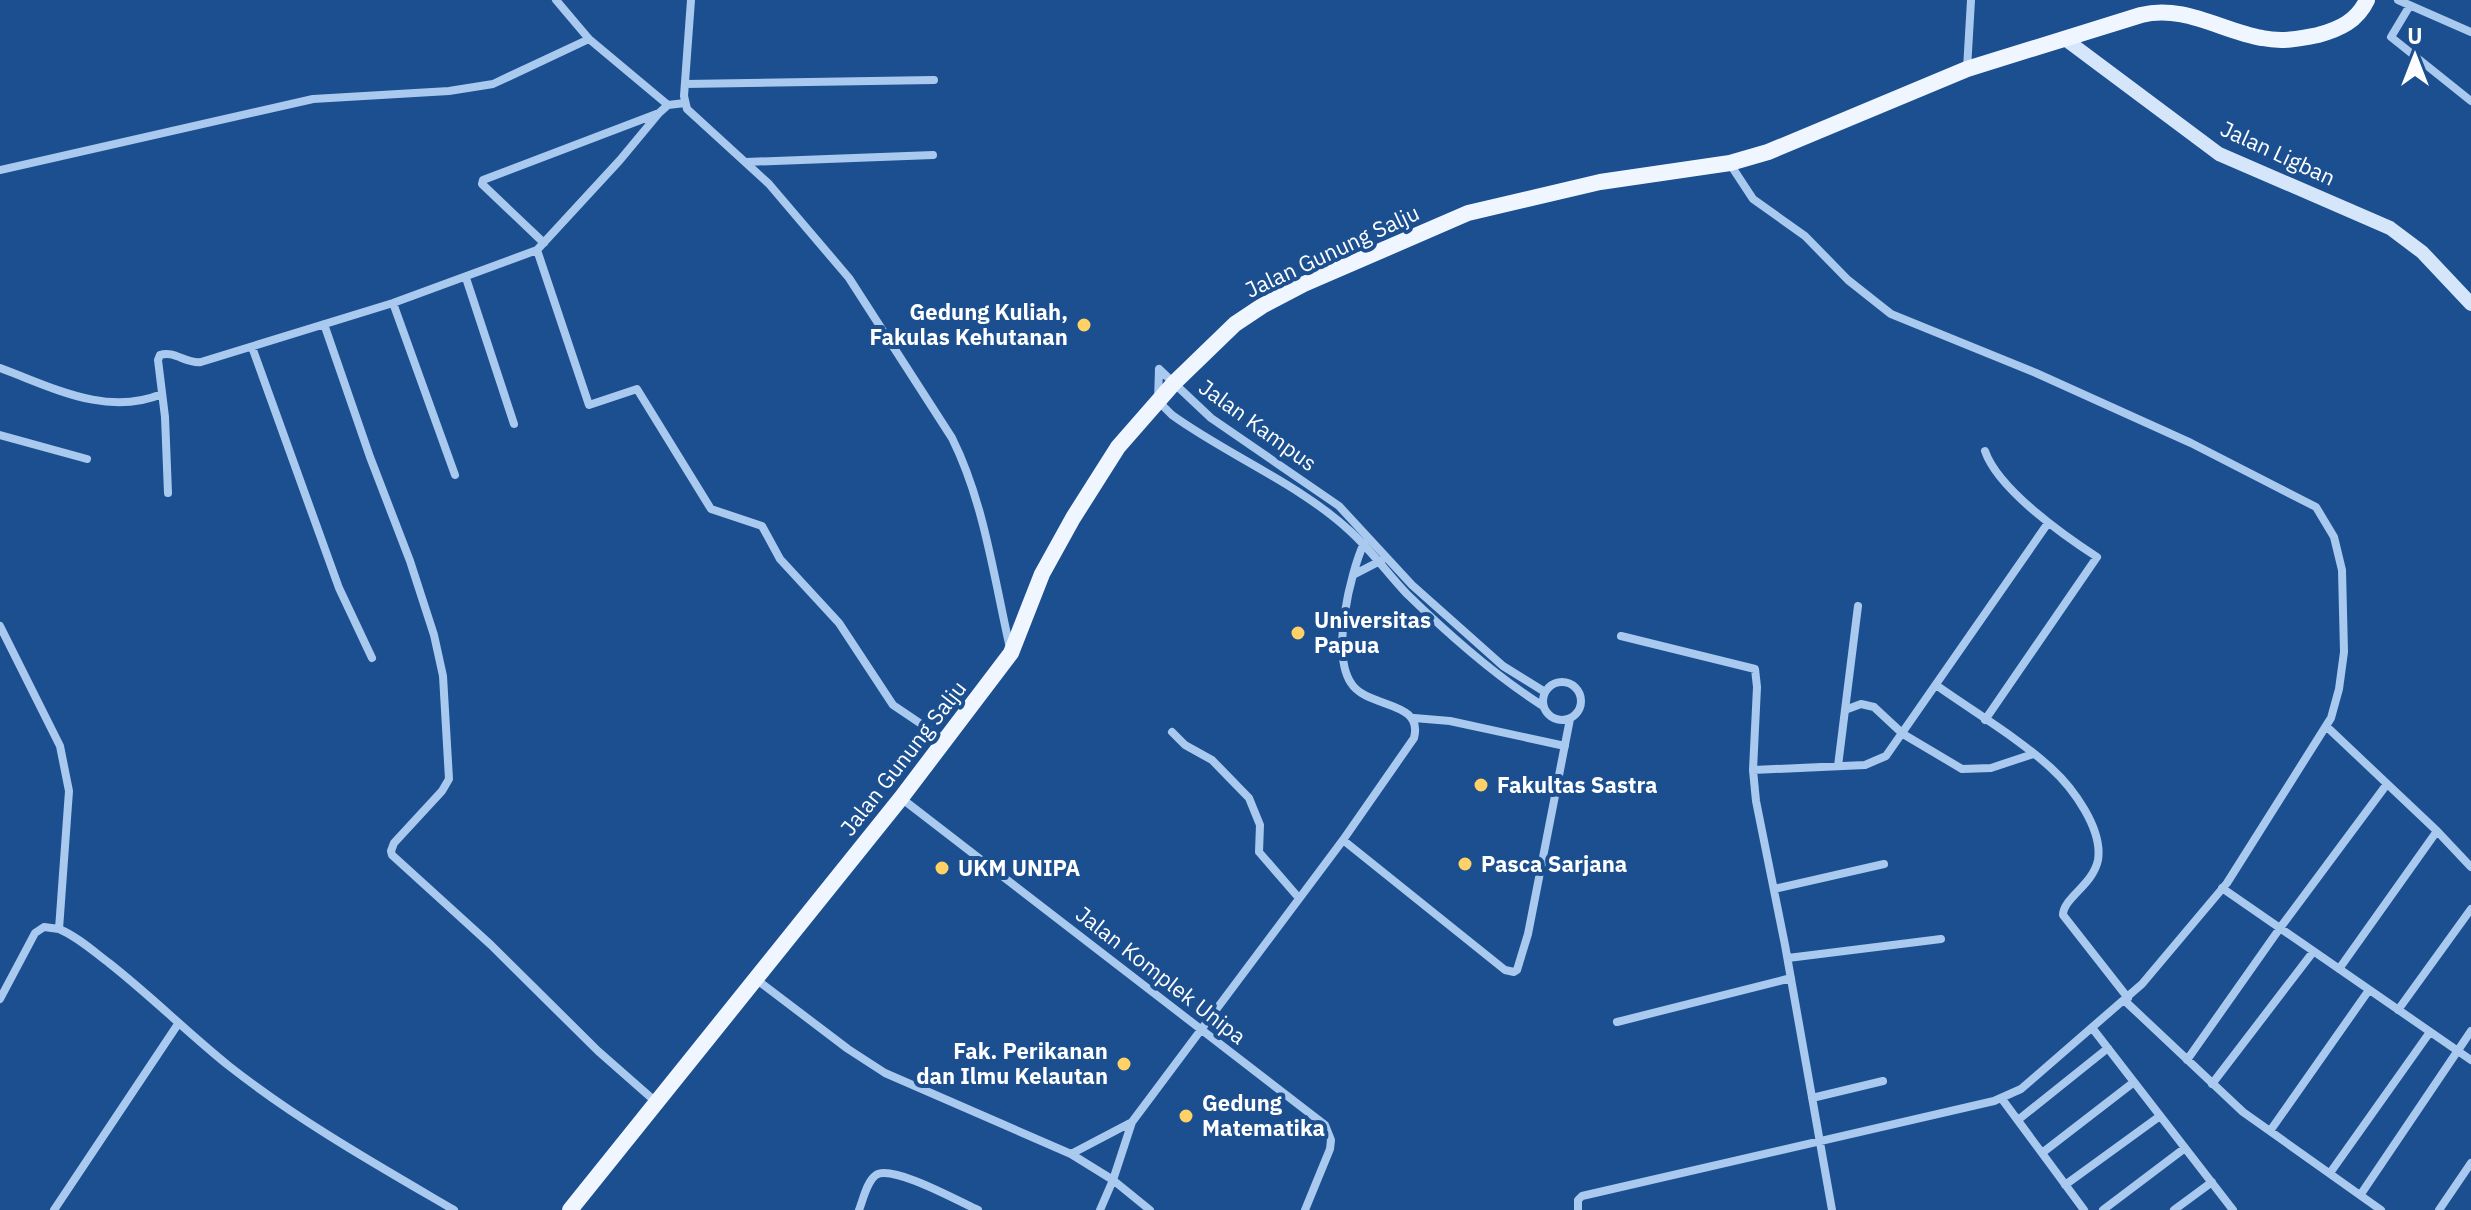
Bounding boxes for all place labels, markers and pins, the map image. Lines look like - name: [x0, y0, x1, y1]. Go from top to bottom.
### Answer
- place label: Gedung Kuliah, Fakulas Kehutanan: [869, 297, 1068, 351]
- marker: Gedung Kuliah, Fakulas Kehutanan: [1075, 316, 1093, 334]
- place label: Universitas Papua: [1314, 605, 1431, 659]
- marker: Universitas Papua: [1289, 624, 1307, 642]
- place label: Fakultas Sastra: [1497, 770, 1658, 799]
- marker: Fakultas Sastra: [1472, 776, 1490, 794]
- place label: Pasca Sarjana: [1481, 849, 1627, 878]
- place label: UKM UNIPA: [958, 853, 1080, 882]
- marker: Pasca Sarjana: [1456, 855, 1474, 873]
- marker: UKM UNIPA: [933, 859, 951, 877]
- place label: Fak. Perikanan dan Ilmu Kelautan: [916, 1036, 1108, 1090]
- marker: Fak. Perikanan dan Ilmu Kelautan: [1115, 1055, 1133, 1073]
- place label: Gedung Matematika: [1202, 1088, 1325, 1142]
- marker: Gedung Matematika: [1177, 1107, 1195, 1125]

